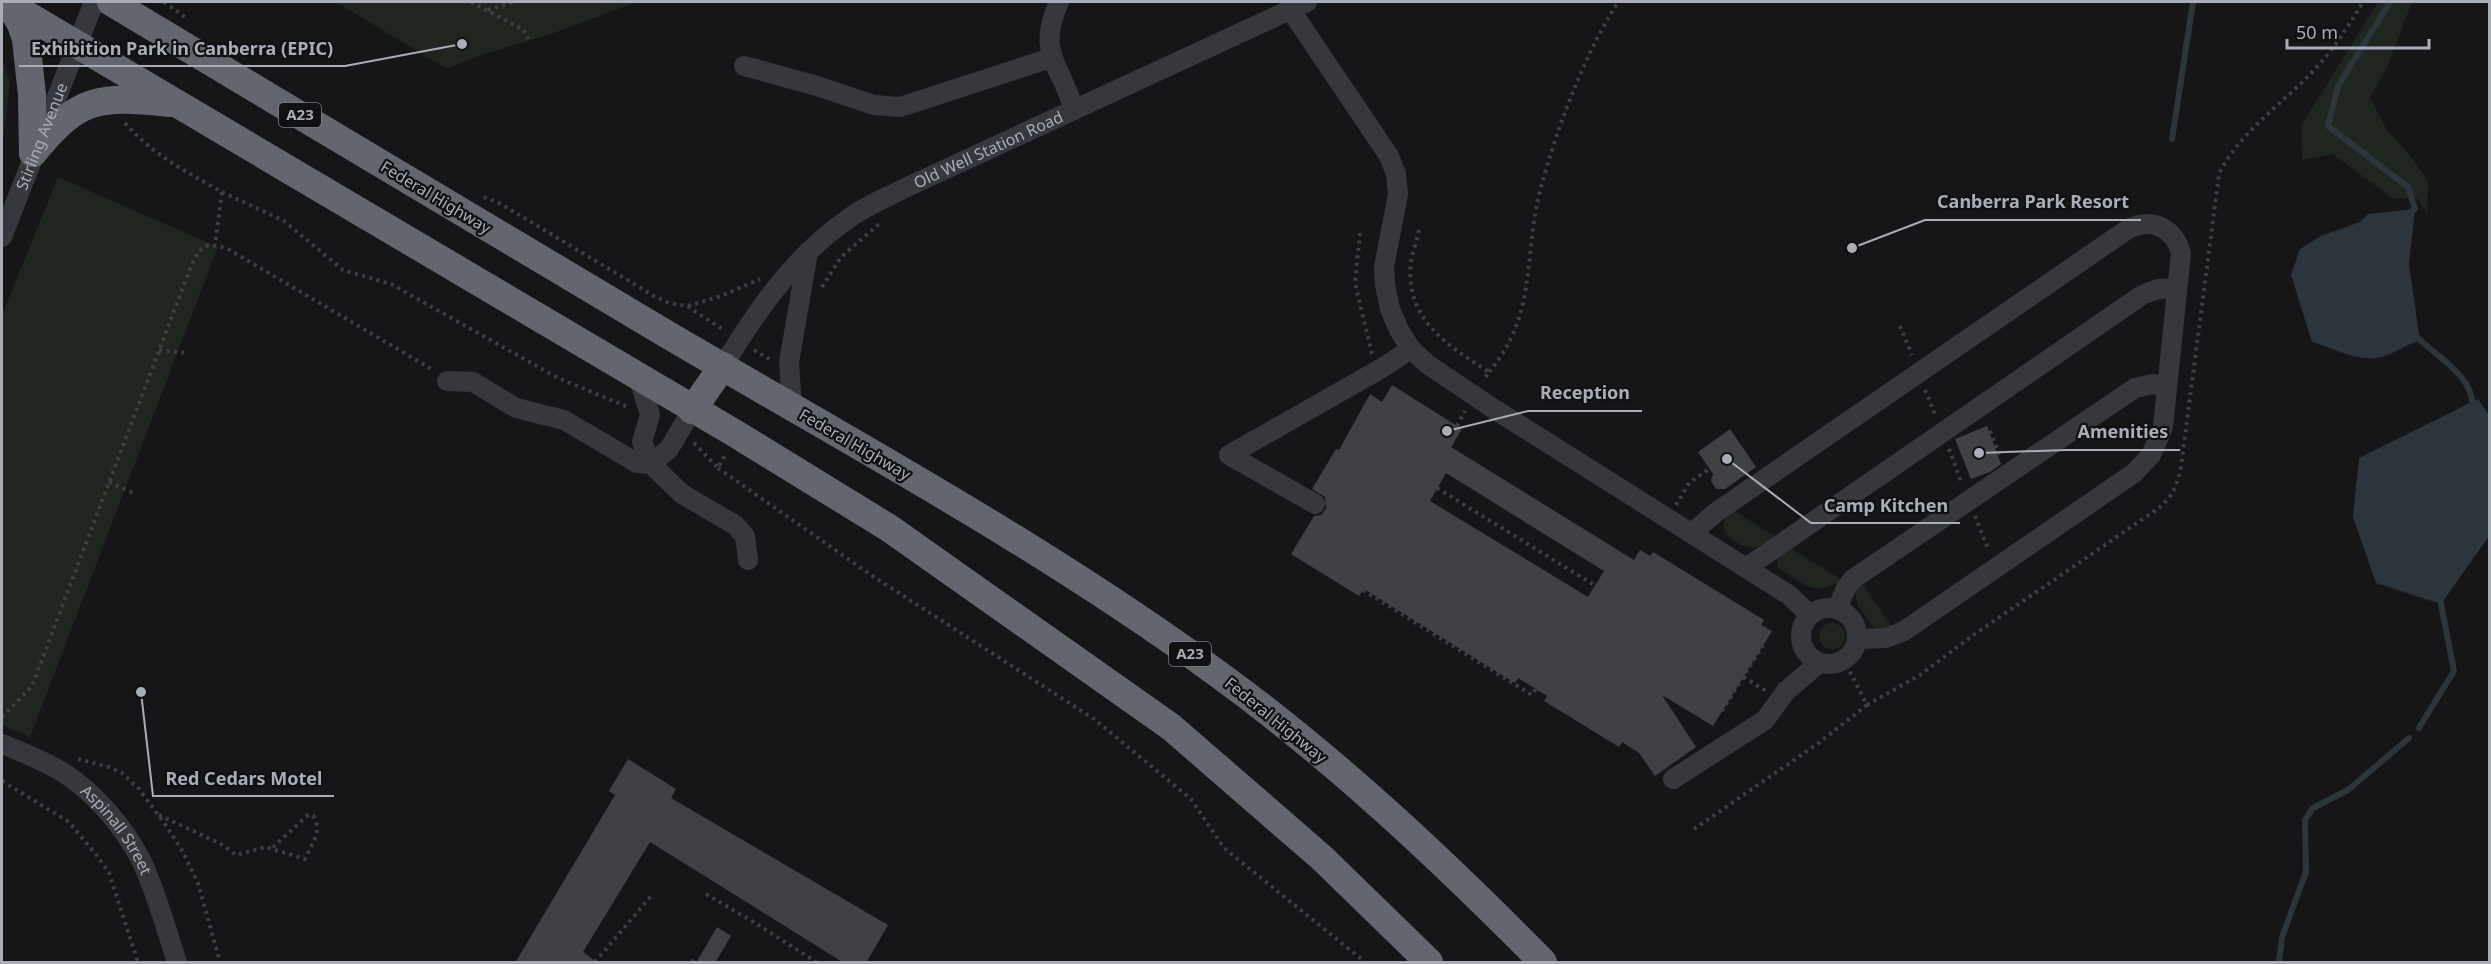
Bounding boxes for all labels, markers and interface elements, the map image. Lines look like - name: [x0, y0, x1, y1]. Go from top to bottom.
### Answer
- scale bar: [2287, 12, 2430, 50]
- text: 50 m: [2296, 20, 2338, 44]
- callout: Exhibition Park in Canberra (EPIC): [19, 30, 345, 66]
- text: Exhibition Park in Canberra (EPIC): [31, 36, 333, 60]
- street label: Stirling Avenue: [10, 79, 72, 193]
- road number: A23: [279, 103, 321, 127]
- street label: Old Well Station Road: [910, 105, 1066, 194]
- street label: Federal Highway: [377, 155, 496, 239]
- callout: Canberra Park Resort: [1925, 184, 2141, 220]
- text: Canberra Park Resort: [1937, 189, 2129, 213]
- callout: Reception: [1528, 375, 1642, 411]
- text: Reception: [1540, 380, 1630, 404]
- street label: Federal Highway: [795, 403, 915, 485]
- callout: Amenities: [2066, 414, 2180, 450]
- text: Amenities: [2078, 419, 2168, 443]
- callout: Camp Kitchen: [1811, 487, 1960, 523]
- text: Camp Kitchen: [1824, 493, 1948, 517]
- road number: A23: [1169, 642, 1211, 666]
- street label: Federal Highway: [1220, 672, 1332, 768]
- callout: Red Cedars Motel: [153, 760, 334, 796]
- text: Red Cedars Motel: [166, 766, 322, 790]
- street label: Aspinall Street: [76, 779, 157, 878]

